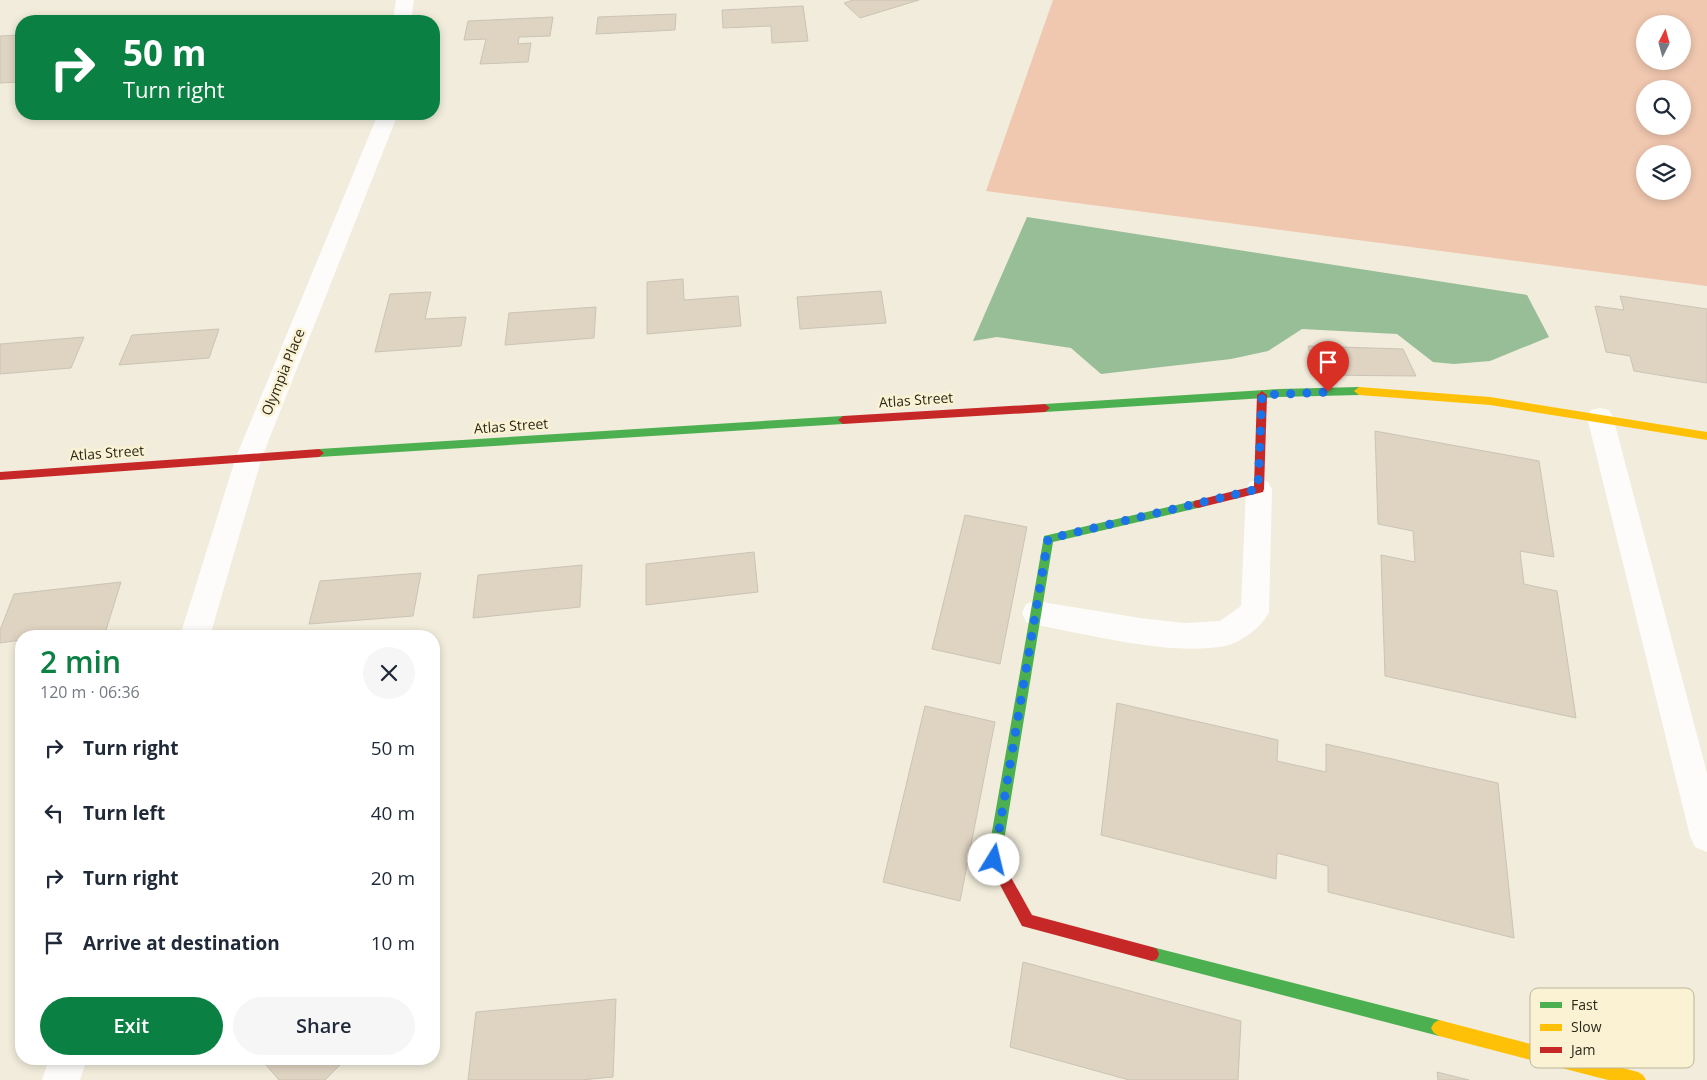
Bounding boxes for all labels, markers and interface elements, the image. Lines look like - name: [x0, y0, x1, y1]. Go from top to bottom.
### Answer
- north arrow: [1636, 15, 1691, 70]
- map controls: [1636, 15, 1691, 200]
- text: 50 m: [123, 29, 206, 76]
- icon: right: [40, 35, 105, 100]
- text: Turn right: [123, 74, 225, 104]
- button: search: [1636, 80, 1691, 135]
- button: layers: [1636, 145, 1691, 200]
- street label: Olympia Place: [256, 325, 309, 418]
- pin: [1307, 341, 1349, 392]
- icon: arrive: [1314, 348, 1342, 376]
- street label: Atlas Street: [878, 387, 954, 412]
- street label: Atlas Street: [473, 413, 549, 438]
- street label: Atlas Street: [69, 440, 145, 465]
- text: 2 min: [40, 641, 121, 682]
- button: close: [363, 647, 415, 699]
- text: 120 m · 06:36: [40, 681, 140, 703]
- icon: right: [40, 734, 68, 762]
- text: Turn right: [83, 735, 178, 761]
- text: 50 m: [371, 735, 415, 761]
- icon: left: [40, 799, 68, 827]
- text: Turn left: [83, 800, 165, 826]
- text: 40 m: [371, 800, 415, 826]
- position arrow: [967, 833, 1019, 885]
- icon: right: [40, 864, 68, 892]
- text: Turn right: [83, 865, 178, 891]
- text: 20 m: [371, 865, 415, 891]
- icon: arrive: [40, 929, 68, 957]
- text: Arrive at destination: [83, 930, 280, 956]
- text: 10 m: [371, 930, 415, 956]
- legend: [1530, 988, 1694, 1068]
- text: Fast: [1571, 995, 1598, 1014]
- button: Exit: [40, 997, 223, 1055]
- button: Share: [233, 997, 415, 1055]
- text: Slow: [1571, 1017, 1602, 1036]
- text: Jam: [1569, 1040, 1596, 1059]

